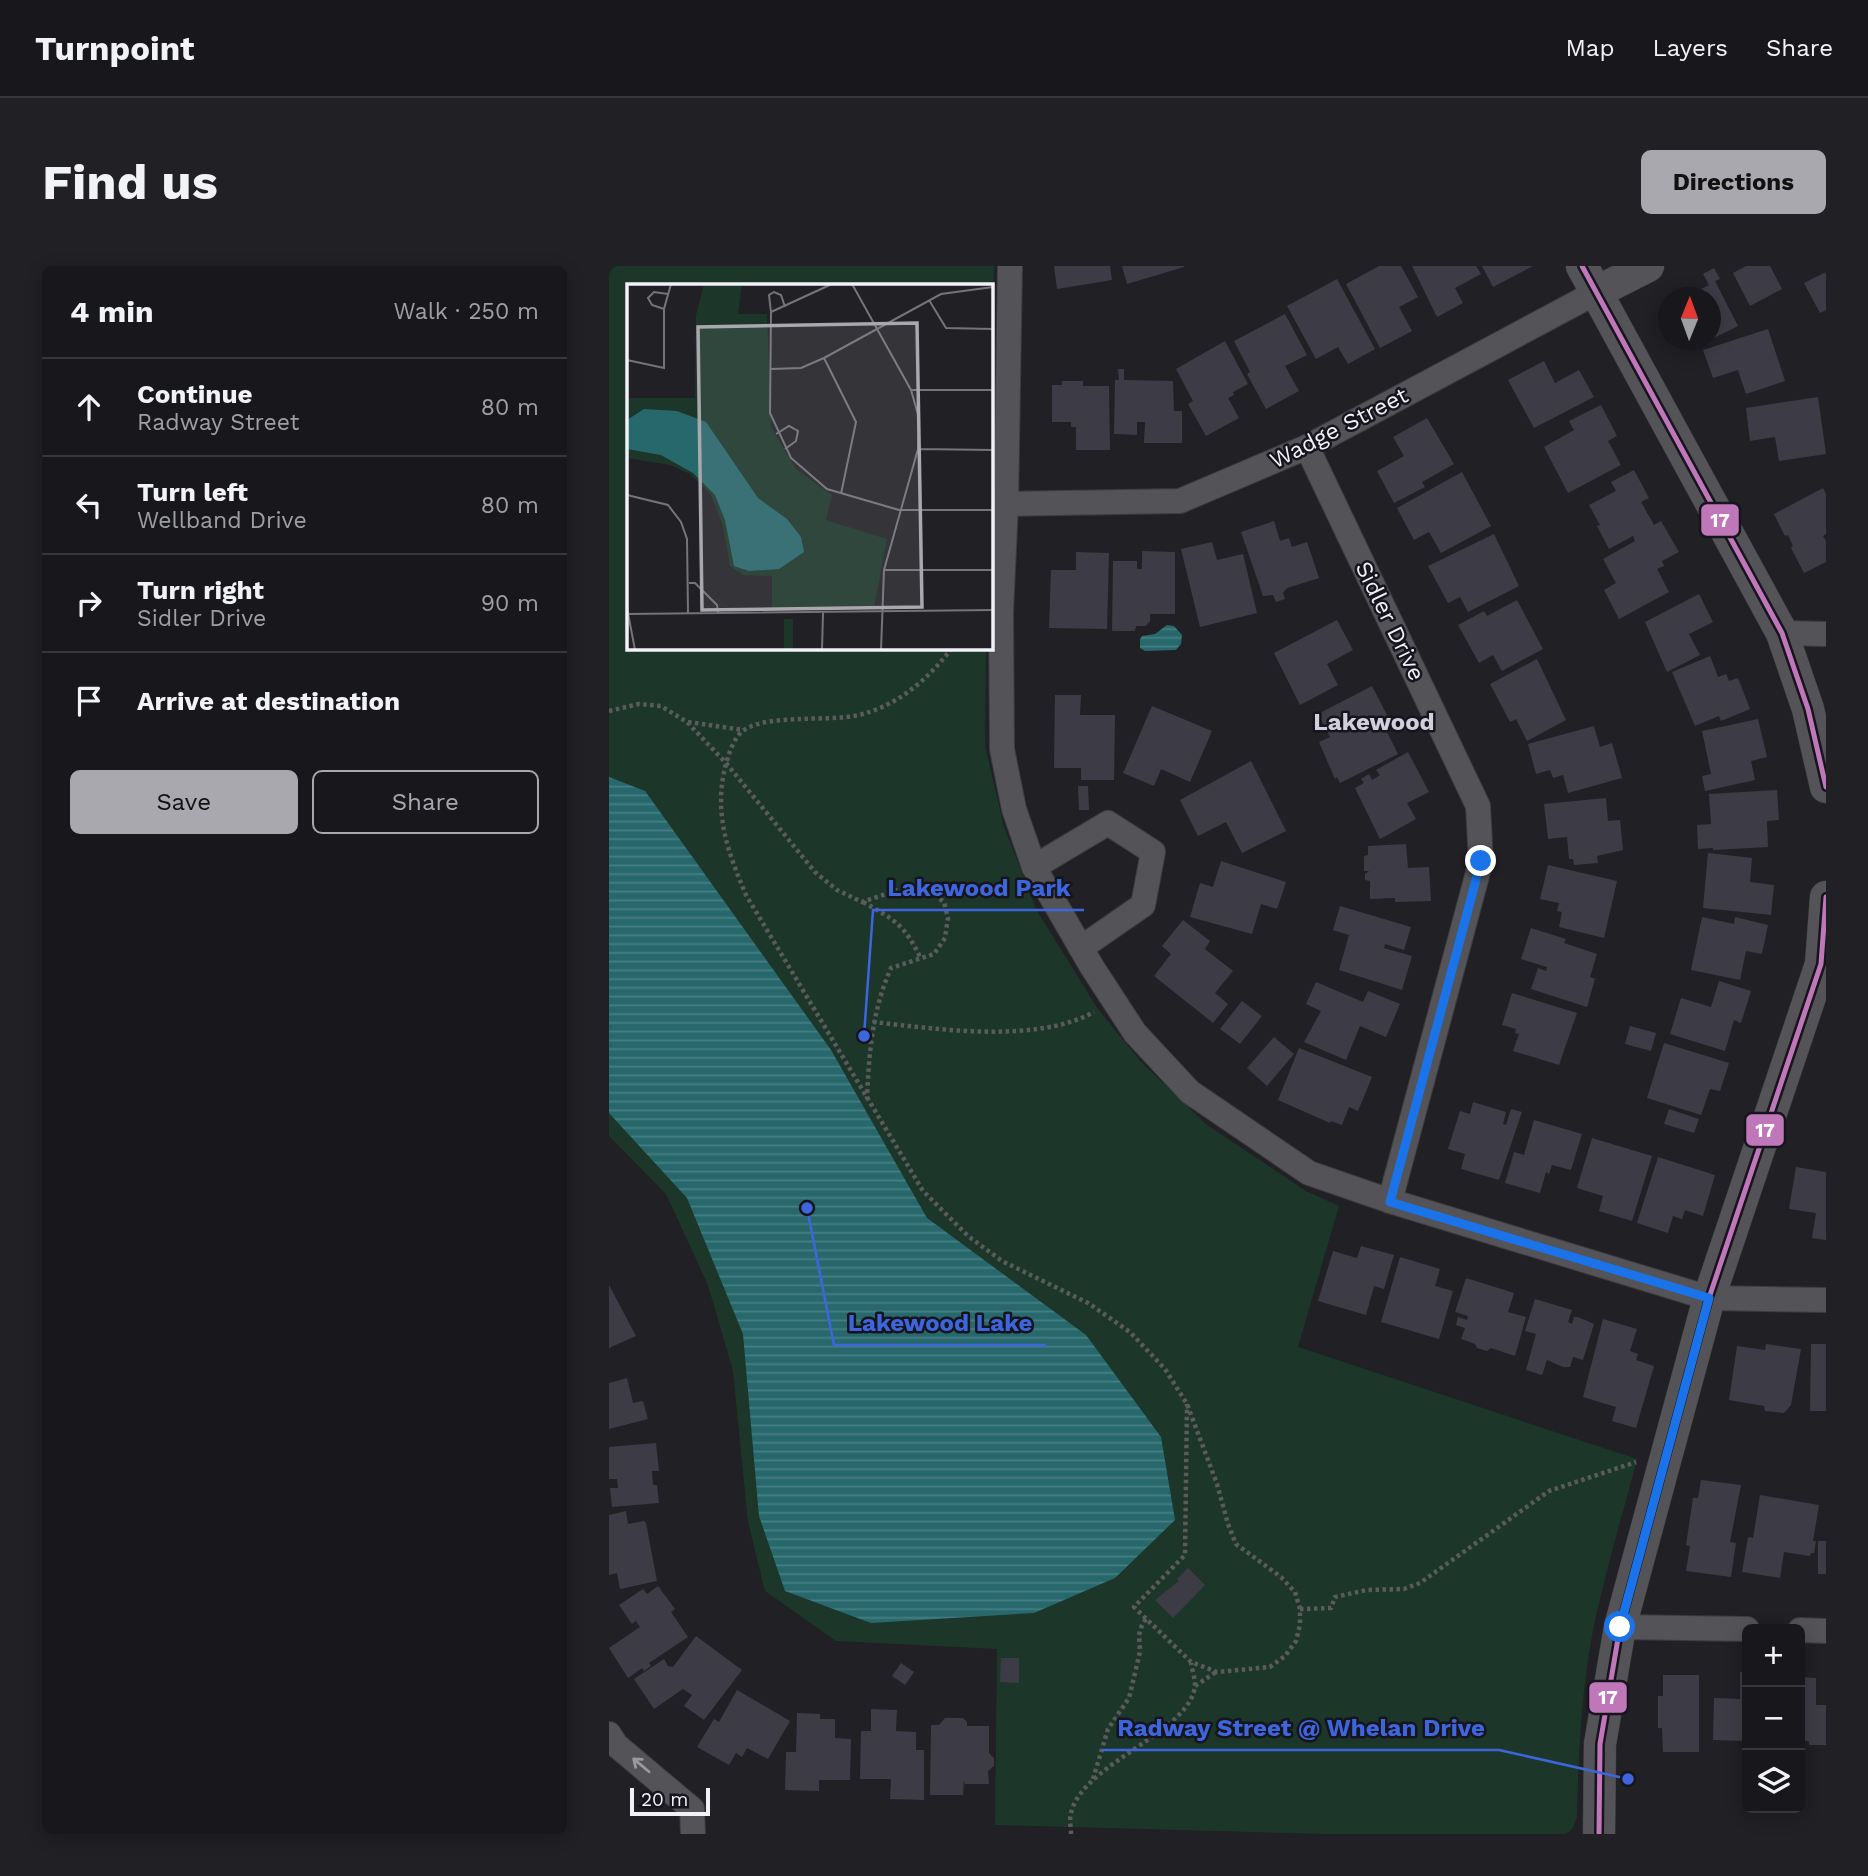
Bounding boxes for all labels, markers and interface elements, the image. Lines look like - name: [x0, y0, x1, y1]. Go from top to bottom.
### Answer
- text: Turnpoint: [35, 29, 194, 68]
- text: Map: [1566, 34, 1614, 62]
- text: Layers: [1652, 34, 1728, 62]
- text: Share: [1766, 34, 1833, 62]
- button: Directions: [1641, 150, 1826, 214]
- text: Find us: [42, 153, 218, 211]
- inset map: [627, 284, 992, 649]
- north arrow: [1658, 287, 1721, 350]
- text: 4 min: [70, 294, 154, 329]
- text: Walk · 250 m: [393, 298, 539, 325]
- text: Continue: [137, 379, 253, 409]
- street label: Wadge Street: [1266, 381, 1413, 474]
- icon: ahead: [70, 388, 108, 426]
- text: 80 m: [481, 394, 539, 421]
- text: Radway Street: [137, 409, 299, 436]
- text: Turn left: [137, 477, 248, 507]
- icon: left: [70, 486, 108, 524]
- text: 80 m: [481, 492, 539, 519]
- line badge: 17: [1700, 503, 1740, 537]
- text: Wellband Drive: [137, 507, 307, 534]
- text: 17: [1710, 509, 1730, 532]
- street label: Sidler Drive: [1350, 557, 1430, 685]
- text: Turn right: [137, 575, 264, 605]
- icon: right: [70, 584, 108, 622]
- text: 90 m: [481, 590, 539, 617]
- text: Sidler Drive: [137, 605, 266, 632]
- icon: arrive: [70, 682, 108, 720]
- text: Arrive at destination: [137, 686, 400, 716]
- district label: Lakewood: [1313, 708, 1435, 736]
- button: Save: [70, 770, 298, 834]
- button: Share: [312, 770, 539, 834]
- route end: [1465, 845, 1496, 876]
- callout: Lakewood Park: [873, 865, 1084, 910]
- text: Lakewood Park: [887, 874, 1071, 902]
- line badge: 17: [1745, 1113, 1785, 1147]
- text: 17: [1755, 1119, 1775, 1142]
- callout: Lakewood Lake: [834, 1300, 1046, 1345]
- text: Lakewood Lake: [848, 1309, 1032, 1337]
- route start: [1604, 1611, 1635, 1642]
- map controls: [1742, 1624, 1805, 1813]
- button: +: [1742, 1624, 1805, 1687]
- line badge: 17: [1588, 1681, 1628, 1714]
- text: 17: [1598, 1686, 1618, 1709]
- button: −: [1742, 1687, 1805, 1750]
- callout: Radway Street @ Whelan Drive: [1102, 1705, 1499, 1750]
- text: Radway Street @ Whelan Drive: [1117, 1714, 1485, 1742]
- button: layers: [1742, 1750, 1805, 1813]
- one-way arrow: [632, 1757, 650, 1773]
- scale bar: [630, 1785, 711, 1817]
- text: 20 m: [641, 1788, 688, 1811]

